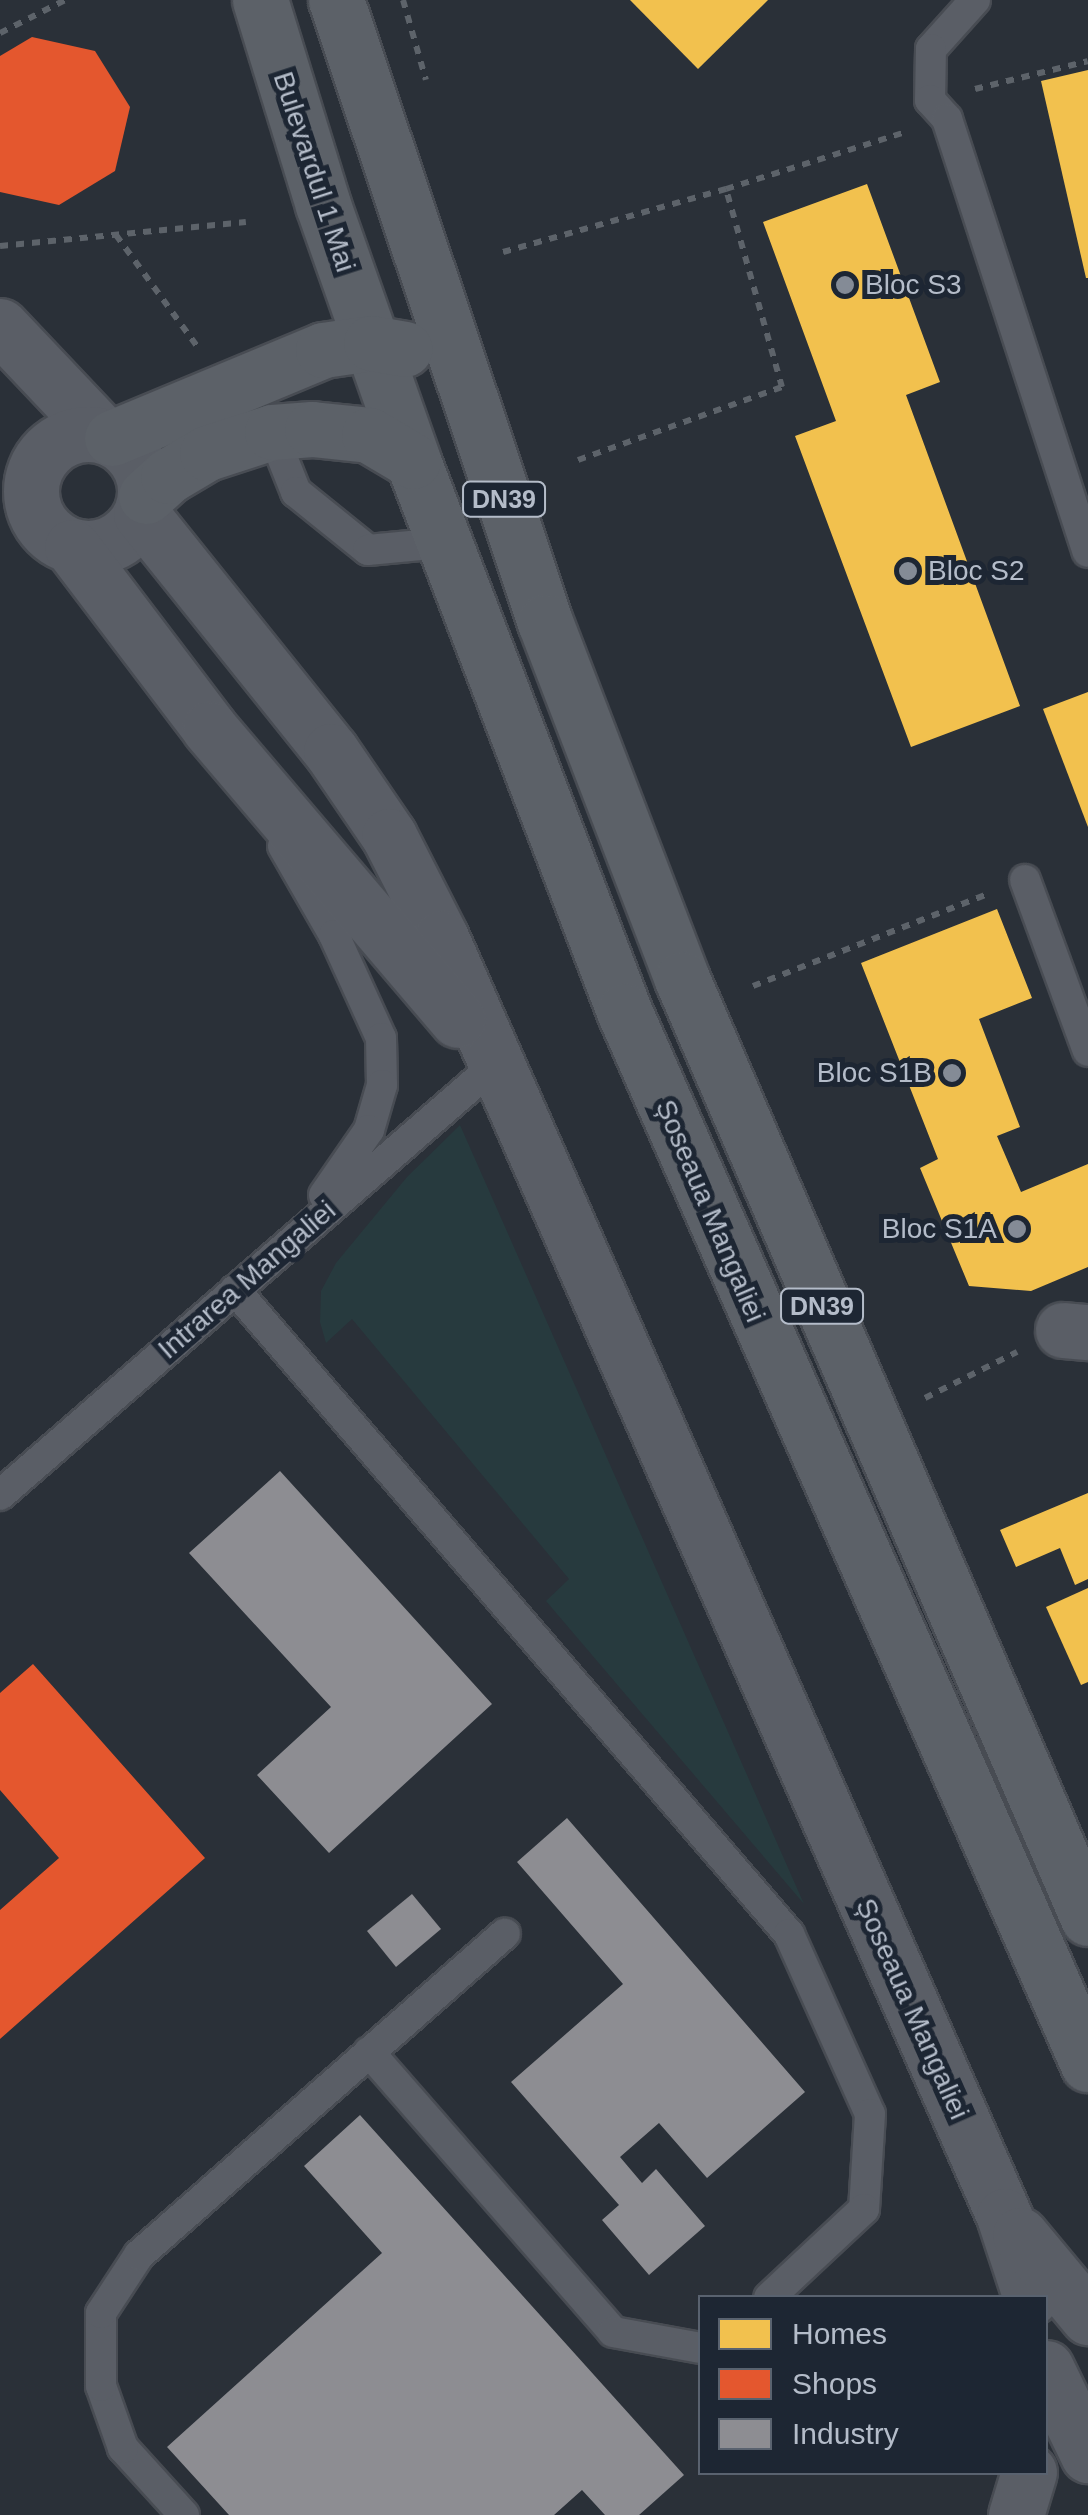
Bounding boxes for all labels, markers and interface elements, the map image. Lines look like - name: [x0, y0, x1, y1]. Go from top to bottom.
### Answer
- street label: Bulevardul 1 Mai: [266, 68, 362, 276]
- place label: Bloc S3: [865, 268, 961, 302]
- marker: Bloc S3: [834, 274, 856, 296]
- road number: DN39: [462, 479, 546, 519]
- place label: Bloc S2: [928, 554, 1024, 588]
- marker: Bloc S2: [897, 560, 919, 582]
- place label: Bloc S1B: [817, 1056, 932, 1090]
- marker: Bloc S1B: [941, 1062, 963, 1084]
- street label: Șoseaua Mangaliei: [648, 1095, 772, 1327]
- street label: Intrarea Mangaliei: [151, 1194, 343, 1366]
- place label: Bloc S1A: [882, 1212, 997, 1246]
- marker: Bloc S1A: [1006, 1218, 1028, 1240]
- road number: DN39: [780, 1286, 864, 1326]
- street label: Șoseaua Mangaliei: [848, 1893, 976, 2125]
- legend: [698, 2295, 1048, 2475]
- text: Homes: [792, 2317, 887, 2350]
- text: Shops: [792, 2367, 877, 2400]
- text: Industry: [792, 2417, 899, 2450]

